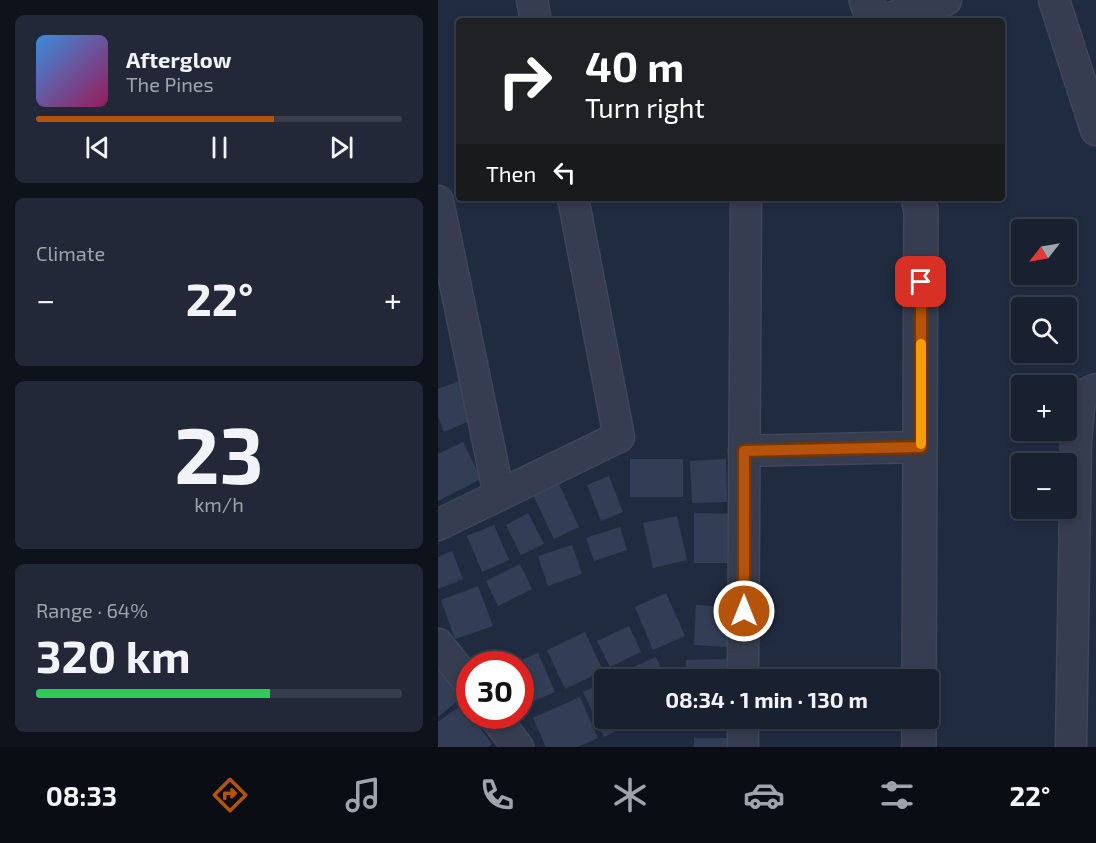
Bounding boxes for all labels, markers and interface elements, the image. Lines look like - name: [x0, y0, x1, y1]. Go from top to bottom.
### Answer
- text: 40 m: [585, 40, 684, 90]
- icon: right: [486, 42, 564, 120]
- text: Afterglow: [126, 46, 231, 72]
- text: The Pines: [126, 72, 214, 96]
- text: Turn right: [585, 91, 705, 123]
- icon: previous: [81, 131, 114, 164]
- icon: pause: [203, 131, 236, 164]
- icon: next: [325, 131, 358, 164]
- icon: left: [548, 156, 581, 189]
- text: Then: [486, 160, 536, 186]
- north arrow: [1011, 219, 1077, 285]
- map controls: [1011, 219, 1077, 519]
- text: Climate: [36, 241, 105, 265]
- pin: [895, 256, 946, 307]
- icon: arrive: [904, 265, 937, 298]
- text: 22°: [186, 271, 253, 325]
- text: −: [36, 279, 55, 319]
- text: +: [384, 279, 402, 319]
- button: search: [1011, 297, 1077, 363]
- button: +: [1011, 375, 1077, 441]
- text: 23: [174, 406, 264, 500]
- button: −: [1011, 453, 1077, 519]
- text: km/h: [194, 492, 244, 516]
- position arrow: [712, 579, 776, 643]
- text: Range · 64%: [36, 598, 148, 622]
- text: 320 km: [36, 628, 191, 682]
- speed limit sign: 30: [456, 651, 534, 729]
- text: 08:34 · 1 min · 130 m: [665, 686, 868, 712]
- icon: directions: [209, 774, 251, 816]
- icon: music: [342, 774, 384, 816]
- icon: phone: [476, 774, 518, 816]
- icon: climate: [609, 774, 651, 816]
- icon: car: [743, 774, 785, 816]
- icon: filters: [876, 774, 918, 816]
- text: 08:33: [46, 779, 117, 811]
- text: 22°: [1010, 779, 1050, 811]

